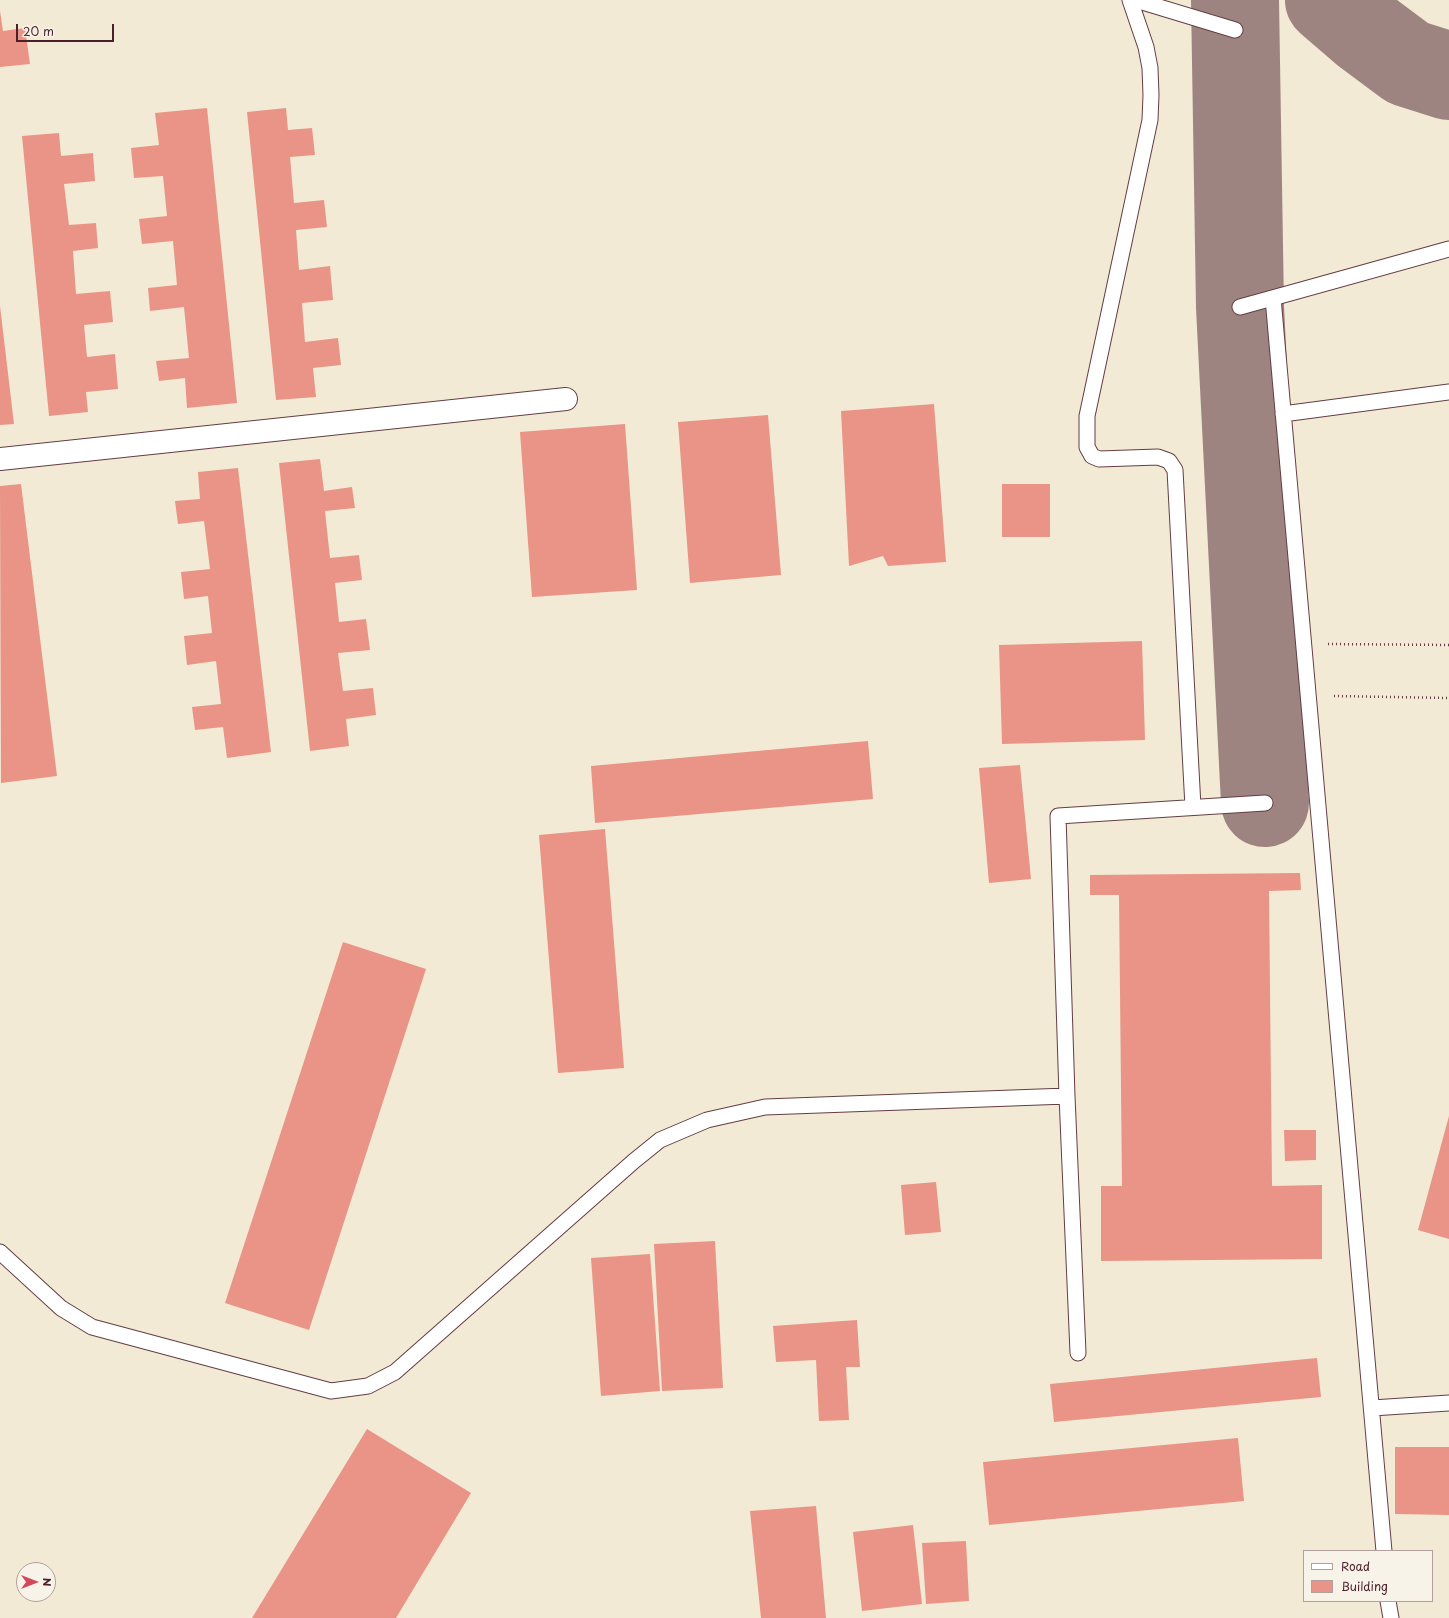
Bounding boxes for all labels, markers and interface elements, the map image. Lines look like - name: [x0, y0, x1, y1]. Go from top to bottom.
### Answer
- scale bar: [18, 16, 116, 42]
- text: 20 m: [23, 22, 54, 40]
- legend: [1303, 1550, 1433, 1602]
- text: Road: [1341, 1557, 1370, 1575]
- north arrow: [16, 1562, 56, 1602]
- text: Building: [1341, 1577, 1388, 1595]
- text: N: [39, 1578, 56, 1586]

